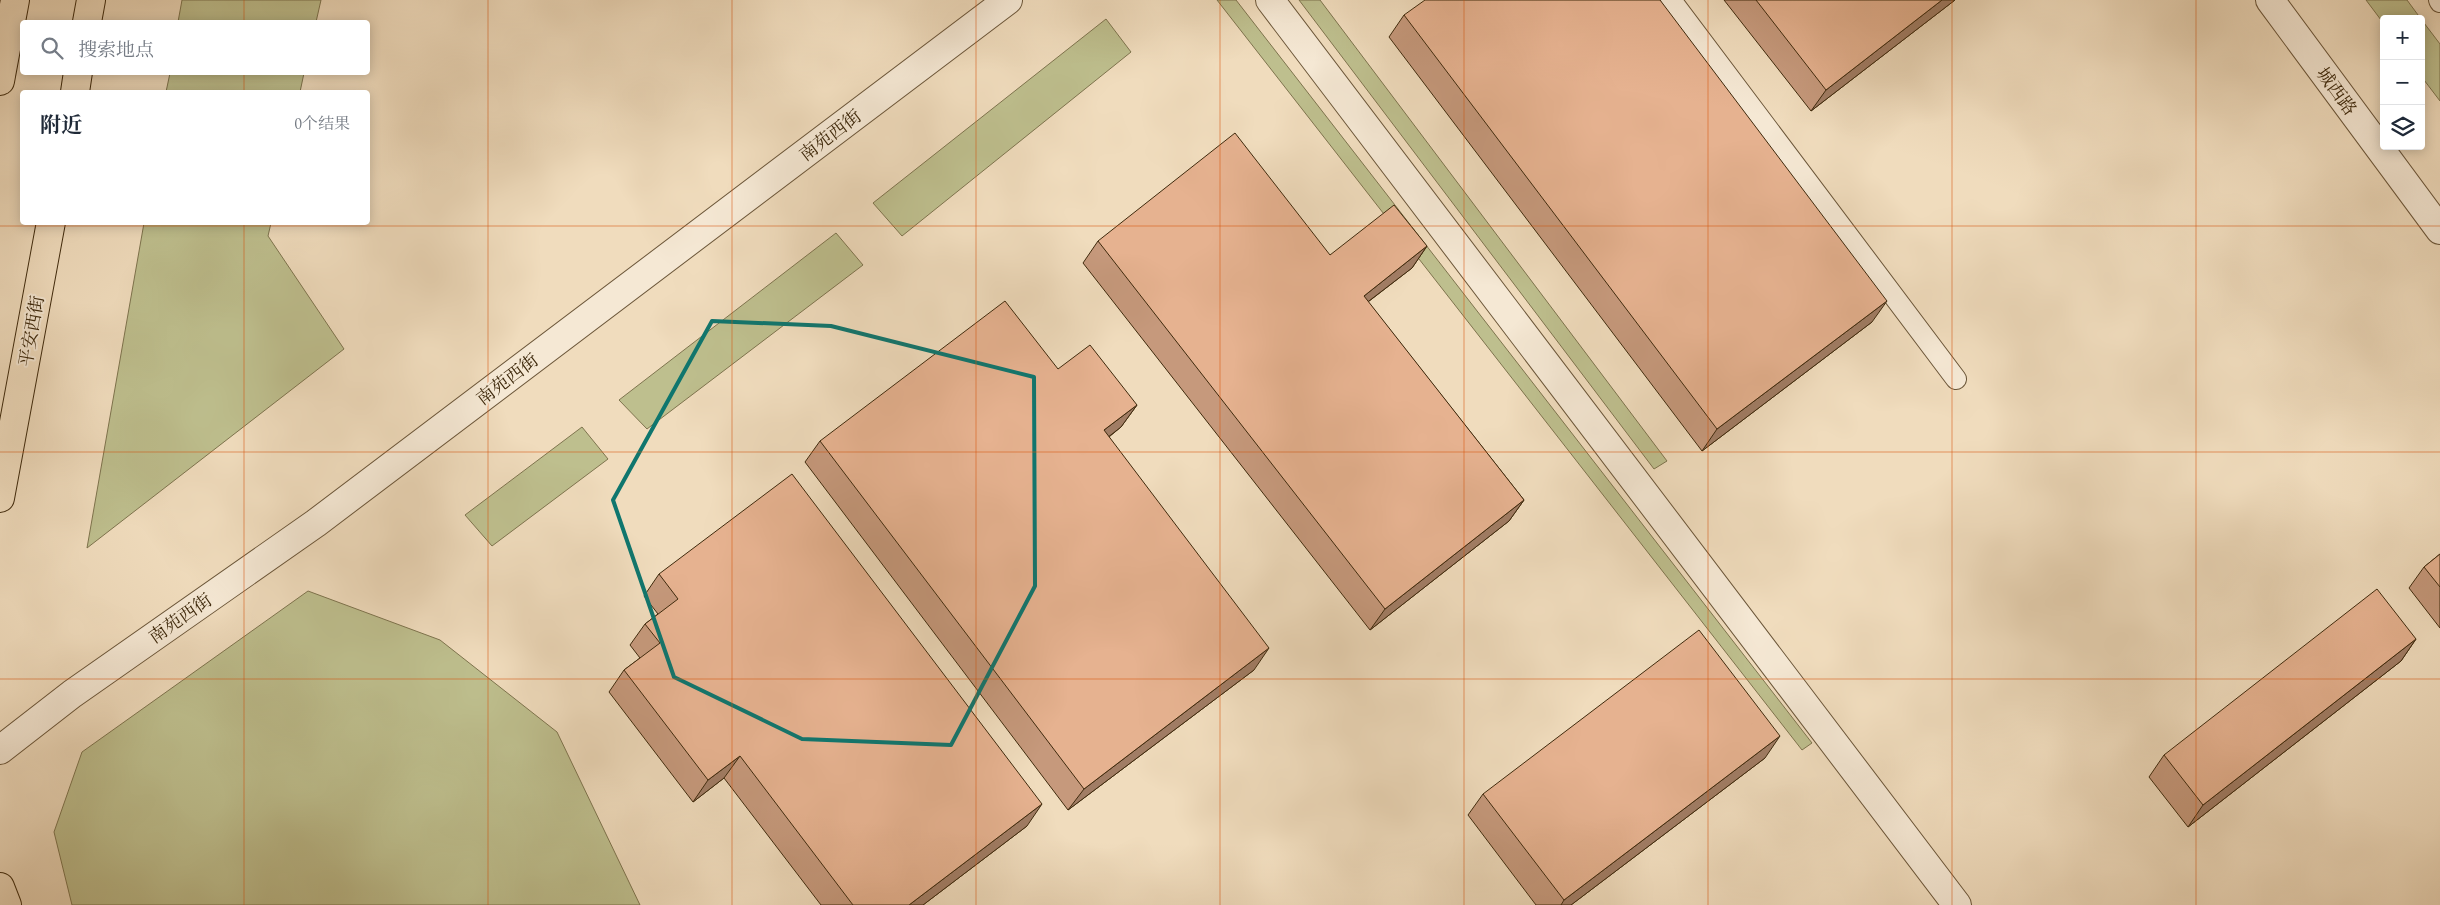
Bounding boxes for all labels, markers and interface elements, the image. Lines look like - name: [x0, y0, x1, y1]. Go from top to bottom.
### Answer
- map controls: [2380, 15, 2425, 150]
- button: +: [2380, 15, 2425, 60]
- search box: [20, 20, 370, 75]
- icon: search: [38, 34, 66, 62]
- text: 搜索地点: [78, 37, 154, 62]
- button: −: [2380, 60, 2425, 105]
- street label: 城西路: [2312, 62, 2362, 120]
- street label: 南苑西街: [794, 104, 866, 166]
- button: layers: [2380, 105, 2425, 150]
- text: 附近: [40, 111, 82, 138]
- text: 0个结果: [294, 113, 350, 134]
- street label: 平安西街: [13, 294, 49, 368]
- street label: 南苑西街: [471, 348, 543, 410]
- street label: 南苑西街: [144, 588, 216, 648]

